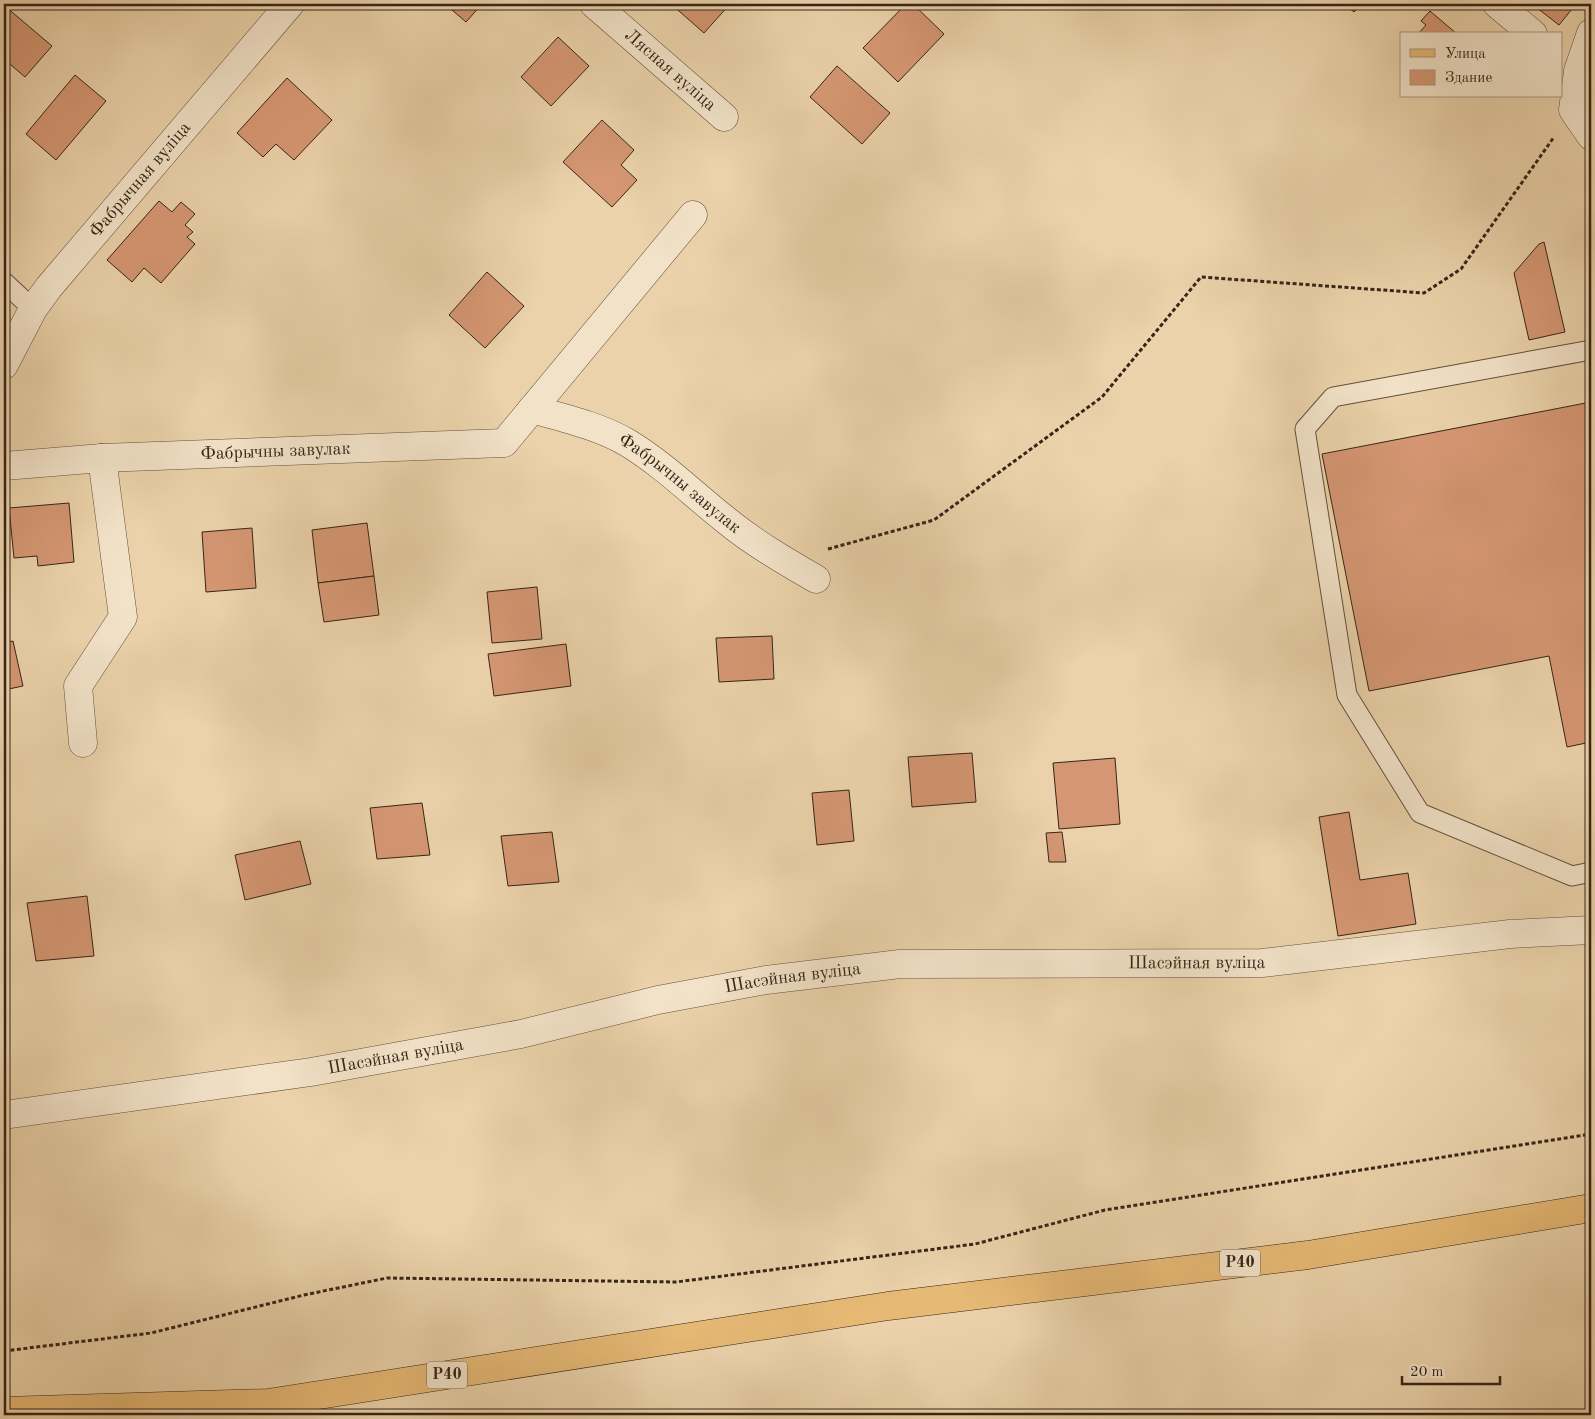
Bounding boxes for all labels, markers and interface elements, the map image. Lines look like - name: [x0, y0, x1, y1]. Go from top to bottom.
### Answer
- street label: Лясная вуліца: [621, 26, 719, 115]
- legend: [1400, 32, 1562, 98]
- text: Улица: [1445, 47, 1486, 62]
- text: Здание: [1445, 71, 1492, 86]
- street label: Фабрычная вуліца: [86, 119, 194, 241]
- street label: Фабрычны завулак: [616, 431, 744, 537]
- street label: Фабрычны завулак: [200, 440, 351, 463]
- street label: Шасэйная вуліца: [1128, 954, 1266, 972]
- street label: Шасэйная вуліца: [723, 960, 862, 997]
- street label: Шасэйная вуліца: [326, 1036, 465, 1078]
- road number: Р40: [1220, 1250, 1260, 1276]
- scale bar: [1402, 1354, 1500, 1386]
- road number: Р40: [427, 1362, 467, 1388]
- text: 20 m: [1410, 1365, 1444, 1380]

